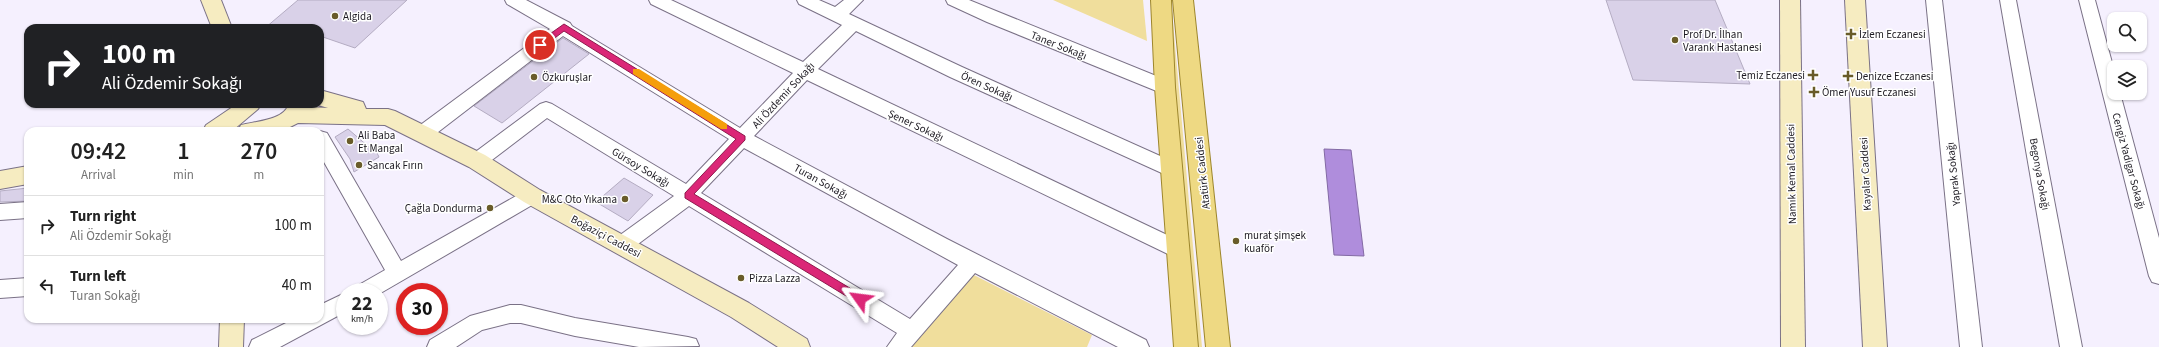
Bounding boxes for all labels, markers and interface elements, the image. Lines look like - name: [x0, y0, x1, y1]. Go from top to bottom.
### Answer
- place label: Algida: [343, 9, 372, 24]
- marker: Algida: [330, 11, 340, 21]
- map controls: [2107, 12, 2147, 100]
- button: search: [2107, 12, 2147, 52]
- street label: Taner Sokağı: [1029, 27, 1089, 63]
- place label: Prof Dr. İlhan Varank Hastanesi: [1683, 27, 1762, 55]
- place label: İzlem Eczanesi: [1859, 27, 1926, 42]
- pin: [523, 28, 557, 62]
- marker: İzlem Eczanesi: [1846, 29, 1856, 39]
- text: 100 m: [102, 34, 176, 74]
- icon: arrive: [529, 34, 551, 56]
- marker: Prof Dr. İlhan Varank Hastanesi: [1670, 35, 1680, 45]
- icon: right: [36, 40, 88, 92]
- street label: Ali Özdemir Sokağı: [749, 59, 818, 132]
- button: layers: [2107, 60, 2147, 100]
- street label: Ören Sokağı: [958, 68, 1015, 105]
- place label: Temiz Eczanesi: [1736, 68, 1805, 83]
- place label: Denizce Eczanesi: [1856, 69, 1933, 84]
- place label: Özkuruşlar: [542, 70, 592, 85]
- marker: Temiz Eczanesi: [1808, 70, 1818, 80]
- text: Ali Özdemir Sokağı: [102, 71, 242, 96]
- marker: Denizce Eczanesi: [1843, 71, 1853, 81]
- marker: Özkuruşlar: [529, 72, 539, 82]
- place label: Ömer Yusuf Eczanesi: [1822, 85, 1916, 100]
- marker: Ömer Yusuf Eczanesi: [1809, 87, 1819, 97]
- street label: Şener Sokağı: [886, 106, 946, 145]
- street label: Cengiz Yadigar Sokağı: [2108, 111, 2149, 211]
- street label: Namık Kemal Caddesi: [1783, 124, 1800, 224]
- place label: Ali Baba Et Mangal: [358, 128, 403, 156]
- text: 09:42: [71, 134, 126, 169]
- text: 1: [177, 134, 190, 169]
- text: 270: [241, 134, 277, 169]
- marker: Ali Baba Et Mangal: [345, 136, 355, 146]
- street label: Atatürk Caddesi: [1191, 136, 1214, 210]
- street label: Kayalar Caddesi: [1856, 137, 1875, 211]
- street label: Begonya Sokağı: [2026, 137, 2053, 211]
- street label: Yaprak Sokağı: [1943, 141, 1964, 207]
- street label: Gürsoy Sokağı: [609, 144, 673, 191]
- place label: Sancak Fırın: [367, 158, 423, 173]
- marker: Sancak Fırın: [354, 160, 364, 170]
- street label: Turan Sokağı: [791, 160, 850, 202]
- text: Arrival: [81, 166, 116, 184]
- text: min: [173, 166, 194, 184]
- text: m: [254, 166, 264, 184]
- place label: M&C Oto Yıkama: [542, 192, 617, 207]
- marker: M&C Oto Yıkama: [620, 194, 630, 204]
- place label: Çağla Dondurma: [405, 201, 482, 216]
- marker: Çağla Dondurma: [485, 203, 495, 213]
- text: Turn right: [70, 206, 136, 227]
- street label: Boğaziçi Caddesi: [568, 212, 643, 261]
- icon: right: [36, 215, 58, 237]
- text: 100 m: [274, 215, 312, 236]
- text: Ali Özdemir Sokağı: [70, 227, 171, 245]
- place label: murat şimşek kuaför: [1244, 228, 1306, 256]
- marker: murat şimşek kuaför: [1231, 236, 1241, 246]
- text: Turn left: [70, 266, 126, 287]
- place label: Pizza Lazza: [749, 271, 800, 286]
- marker: Pizza Lazza: [736, 273, 746, 283]
- icon: left: [36, 275, 58, 297]
- text: 40 m: [282, 275, 312, 296]
- position arrow: [839, 278, 881, 320]
- speed limit sign: 30: [396, 283, 448, 335]
- text: Turan Sokağı: [70, 287, 141, 305]
- text: 22: [351, 290, 373, 318]
- text: km/h: [351, 312, 373, 326]

